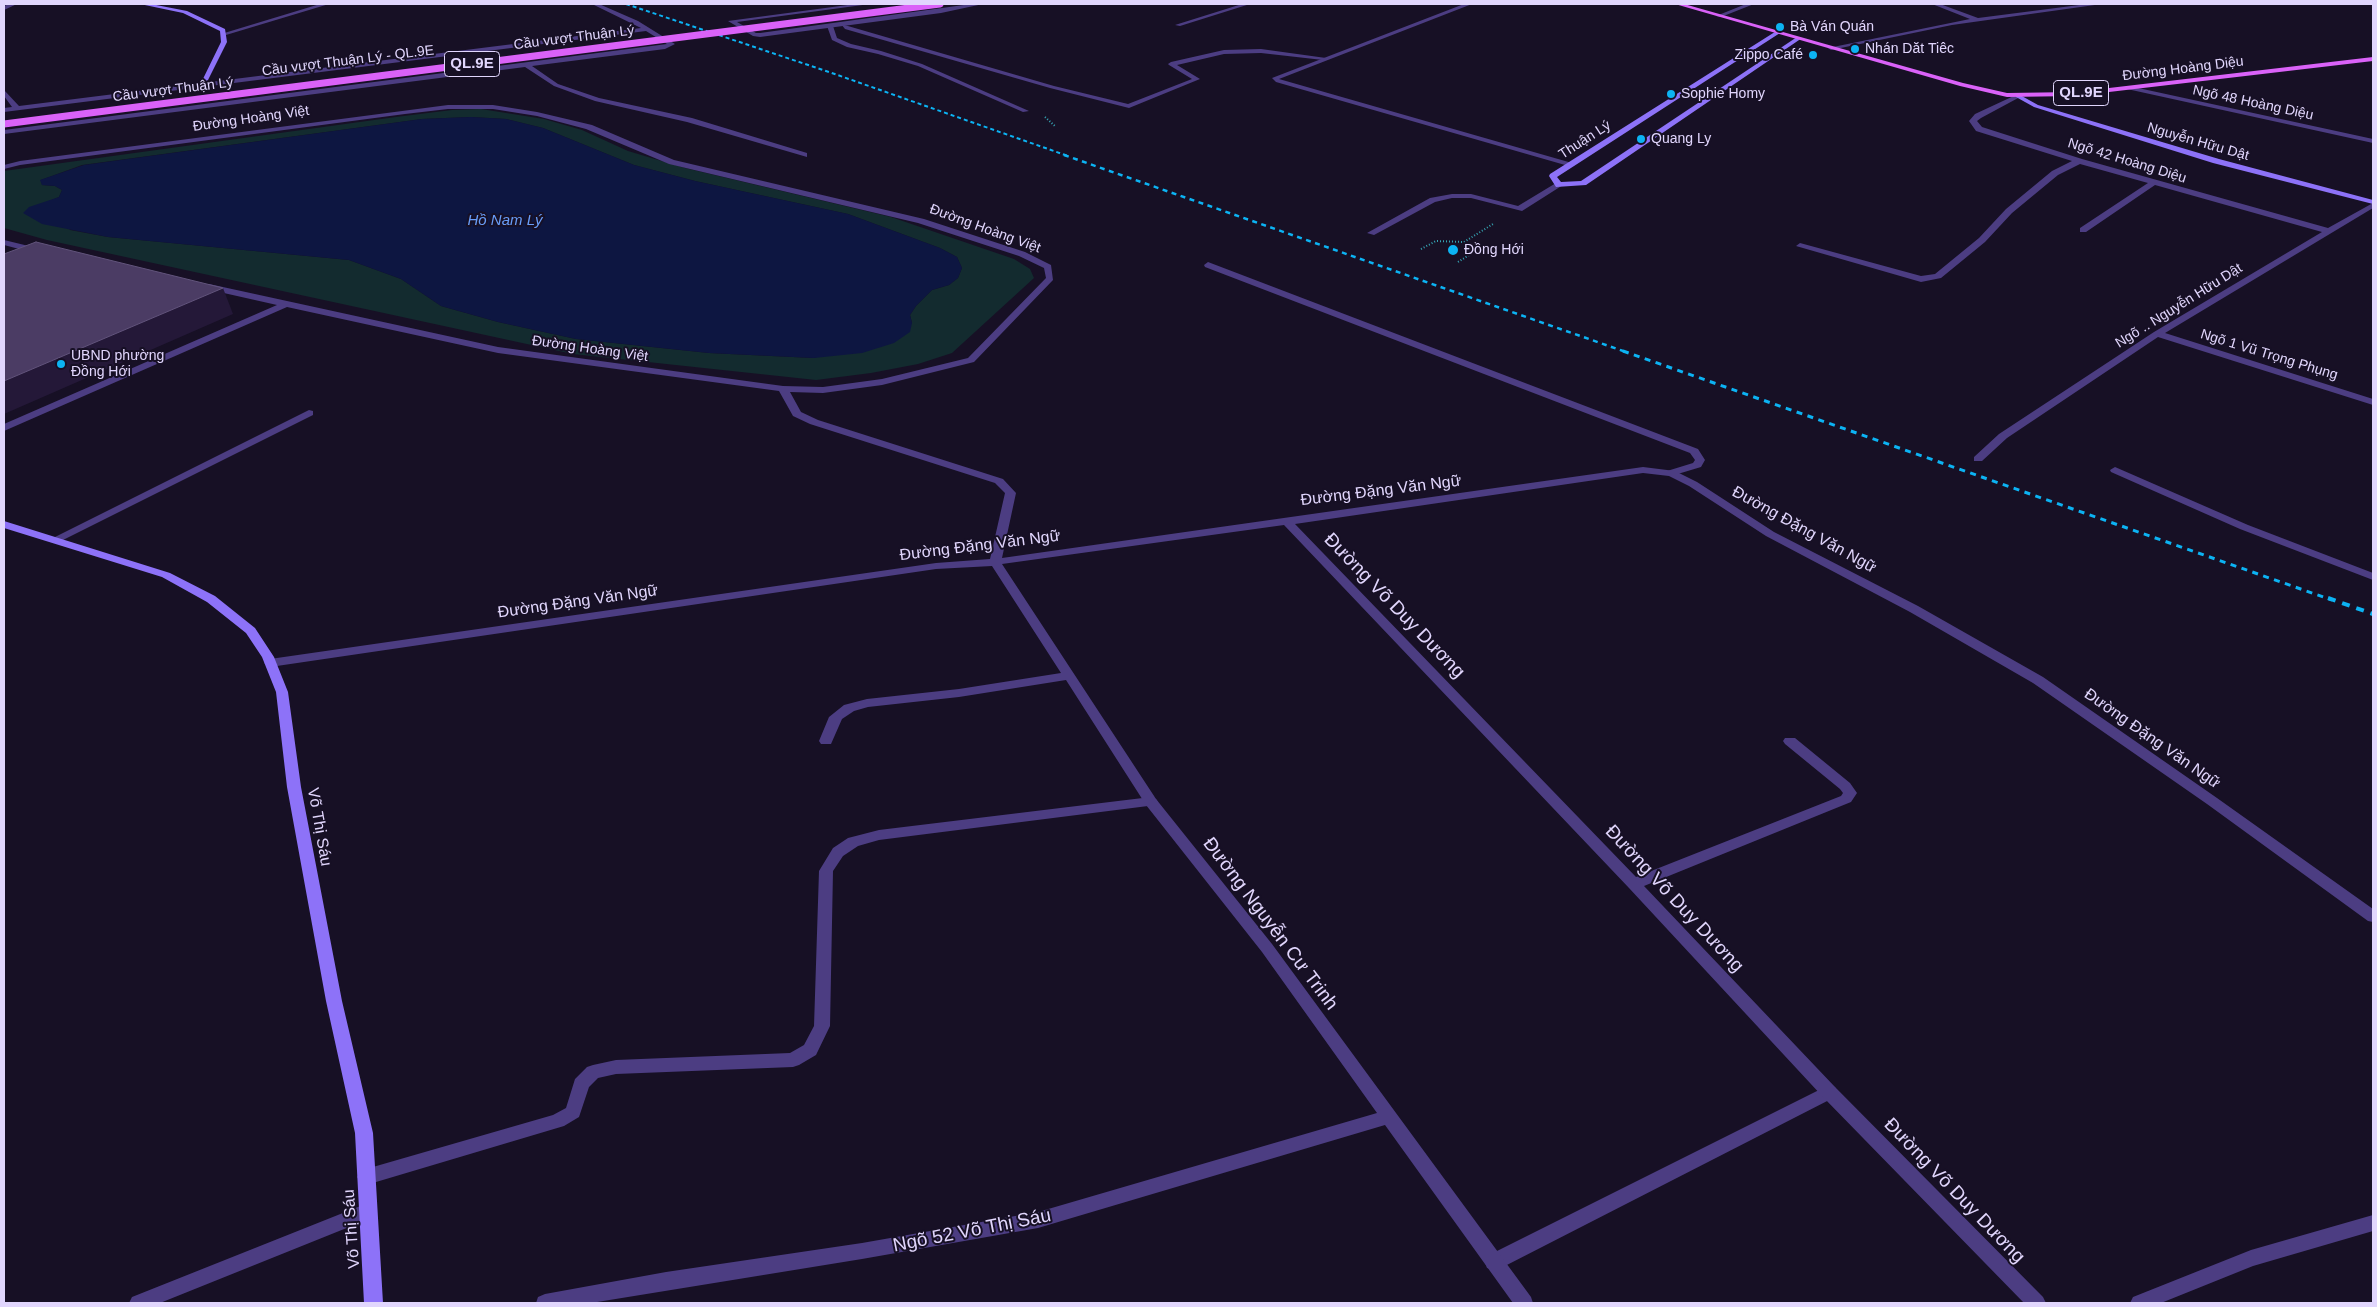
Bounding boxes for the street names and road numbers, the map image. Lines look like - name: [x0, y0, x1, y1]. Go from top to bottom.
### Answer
- street label: Cầu vượt Thuận Lý: [513, 22, 635, 54]
- street label: Cầu vượt Thuận Lý - QL.9E: [261, 42, 435, 80]
- road number: QL.9E: [444, 52, 500, 76]
- street label: Đường Hoàng Diệu: [2121, 53, 2245, 85]
- street label: Cầu vượt Thuận Lý: [112, 74, 234, 106]
- road number: QL.9E: [2054, 80, 2108, 106]
- street label: Ngõ 48 Hoàng Diệu: [2191, 82, 2315, 124]
- street label: Đường Hoàng Việt: [192, 103, 310, 135]
- street label: Thuận Lý: [1556, 117, 1614, 163]
- street label: Nguyễn Hữu Dật: [2145, 119, 2251, 165]
- street label: Ngõ 42 Hoàng Diệu: [2066, 135, 2188, 187]
- street label: Đường Hoàng Việt: [927, 201, 1043, 257]
- street label: Ngõ .. Nguyễn Hữu Dật: [2113, 260, 2245, 352]
- street label: Ngõ 1 Vũ Trọng Phụng: [2198, 326, 2340, 384]
- street label: Đường Hoàng Việt: [531, 333, 649, 365]
- street label: Đường Đặng Văn Ngữ: [1300, 472, 1462, 510]
- street label: Đường Đặng Văn Ngữ: [1729, 482, 1879, 578]
- street label: Đường Đặng Văn Ngữ: [899, 527, 1061, 565]
- street label: Đường Võ Duy Dương: [1319, 529, 1469, 683]
- street label: Đường Đặng Văn Ngữ: [497, 581, 659, 623]
- street label: Đường Đặng Văn Ngữ: [2080, 685, 2224, 793]
- street label: Võ Thị Sáu: [303, 786, 335, 868]
- street label: Đường Võ Duy Dương: [1600, 821, 1748, 977]
- street label: Đường Nguyễn Cư Trinh: [1198, 833, 1342, 1015]
- street label: Đường Võ Duy Dương: [1879, 1114, 2029, 1268]
- street label: Võ Thị Sáu: [340, 1189, 364, 1269]
- street label: Ngõ 52 Võ Thị Sáu: [891, 1204, 1053, 1258]

